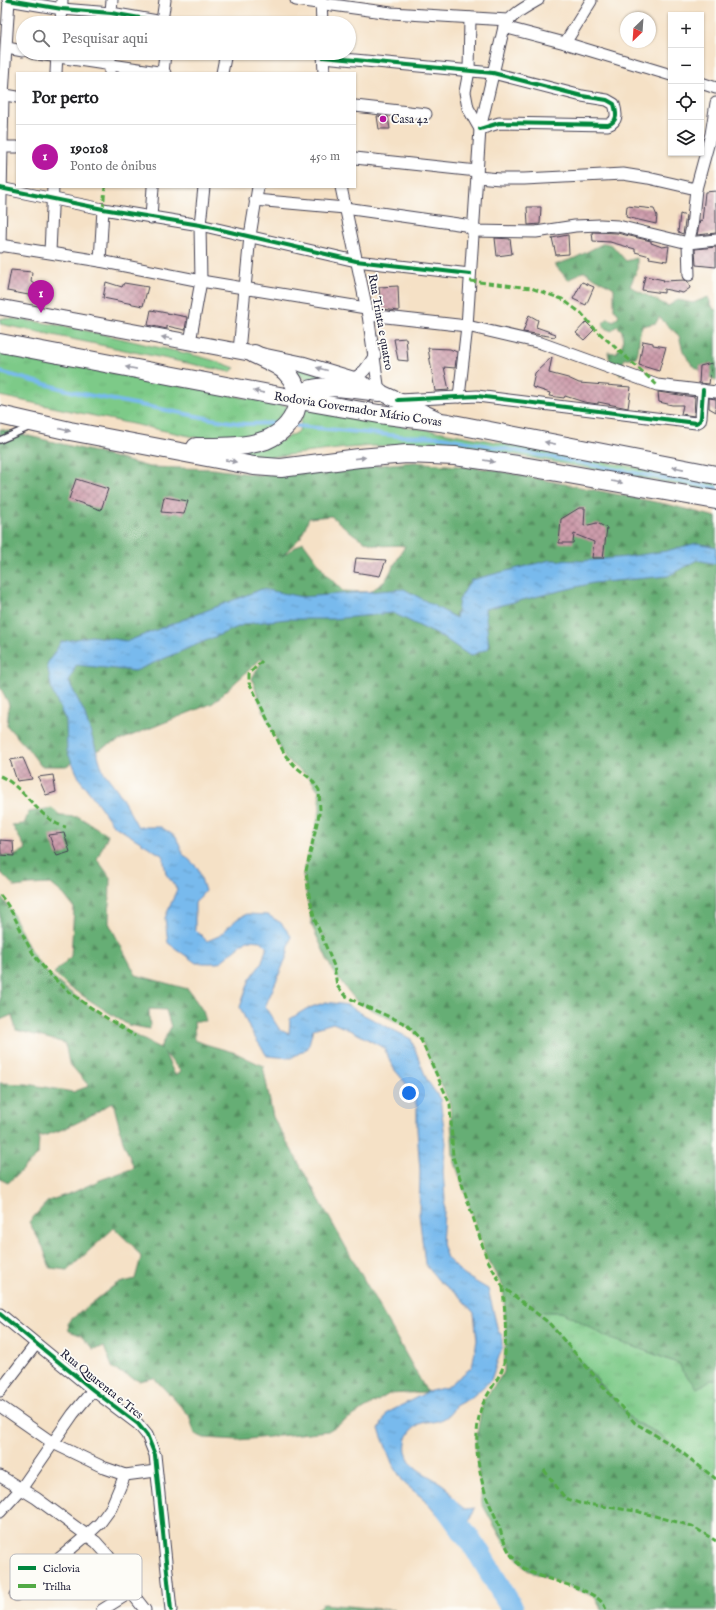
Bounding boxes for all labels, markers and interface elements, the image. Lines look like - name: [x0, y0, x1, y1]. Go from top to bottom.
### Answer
- north arrow: [620, 12, 656, 48]
- map controls: [668, 12, 704, 156]
- button: +: [668, 12, 704, 48]
- search box: [16, 16, 356, 60]
- icon: search: [30, 27, 52, 49]
- text: Pesquisar aqui: [62, 29, 148, 48]
- button: −: [668, 48, 704, 84]
- button: locate: [668, 84, 704, 120]
- text: Por perto: [32, 88, 99, 109]
- place label: Casa 42: [391, 112, 429, 127]
- marker: Casa 42: [378, 114, 388, 124]
- button: layers: [668, 120, 704, 156]
- text: 190108: [70, 139, 108, 158]
- text: 1: [43, 148, 47, 165]
- text: 450 m: [310, 148, 340, 165]
- text: Ponto de ônibus: [70, 158, 157, 175]
- street label: Rua Trinta e quatro: [364, 273, 396, 372]
- pin: 1: [28, 280, 54, 313]
- one-way arrow: [161, 334, 173, 340]
- one-way arrow: [125, 365, 137, 371]
- one-way arrow: [316, 366, 328, 372]
- one-way arrow: [253, 389, 265, 395]
- street label: Rodovia Governador Mário Covas: [273, 389, 443, 430]
- one-way arrow: [59, 427, 71, 433]
- one-way arrow: [544, 439, 556, 445]
- one-way arrow: [354, 454, 366, 461]
- one-way arrow: [483, 458, 495, 464]
- one-way arrow: [225, 459, 237, 465]
- one-way arrow: [672, 465, 684, 471]
- one-way arrow: [611, 480, 623, 486]
- your location: [399, 1083, 419, 1103]
- street label: Rua Quarenta e Tres: [57, 1346, 146, 1423]
- legend: [10, 1554, 142, 1600]
- text: Ciclovia: [43, 1562, 80, 1576]
- text: Trilha: [43, 1580, 71, 1594]

